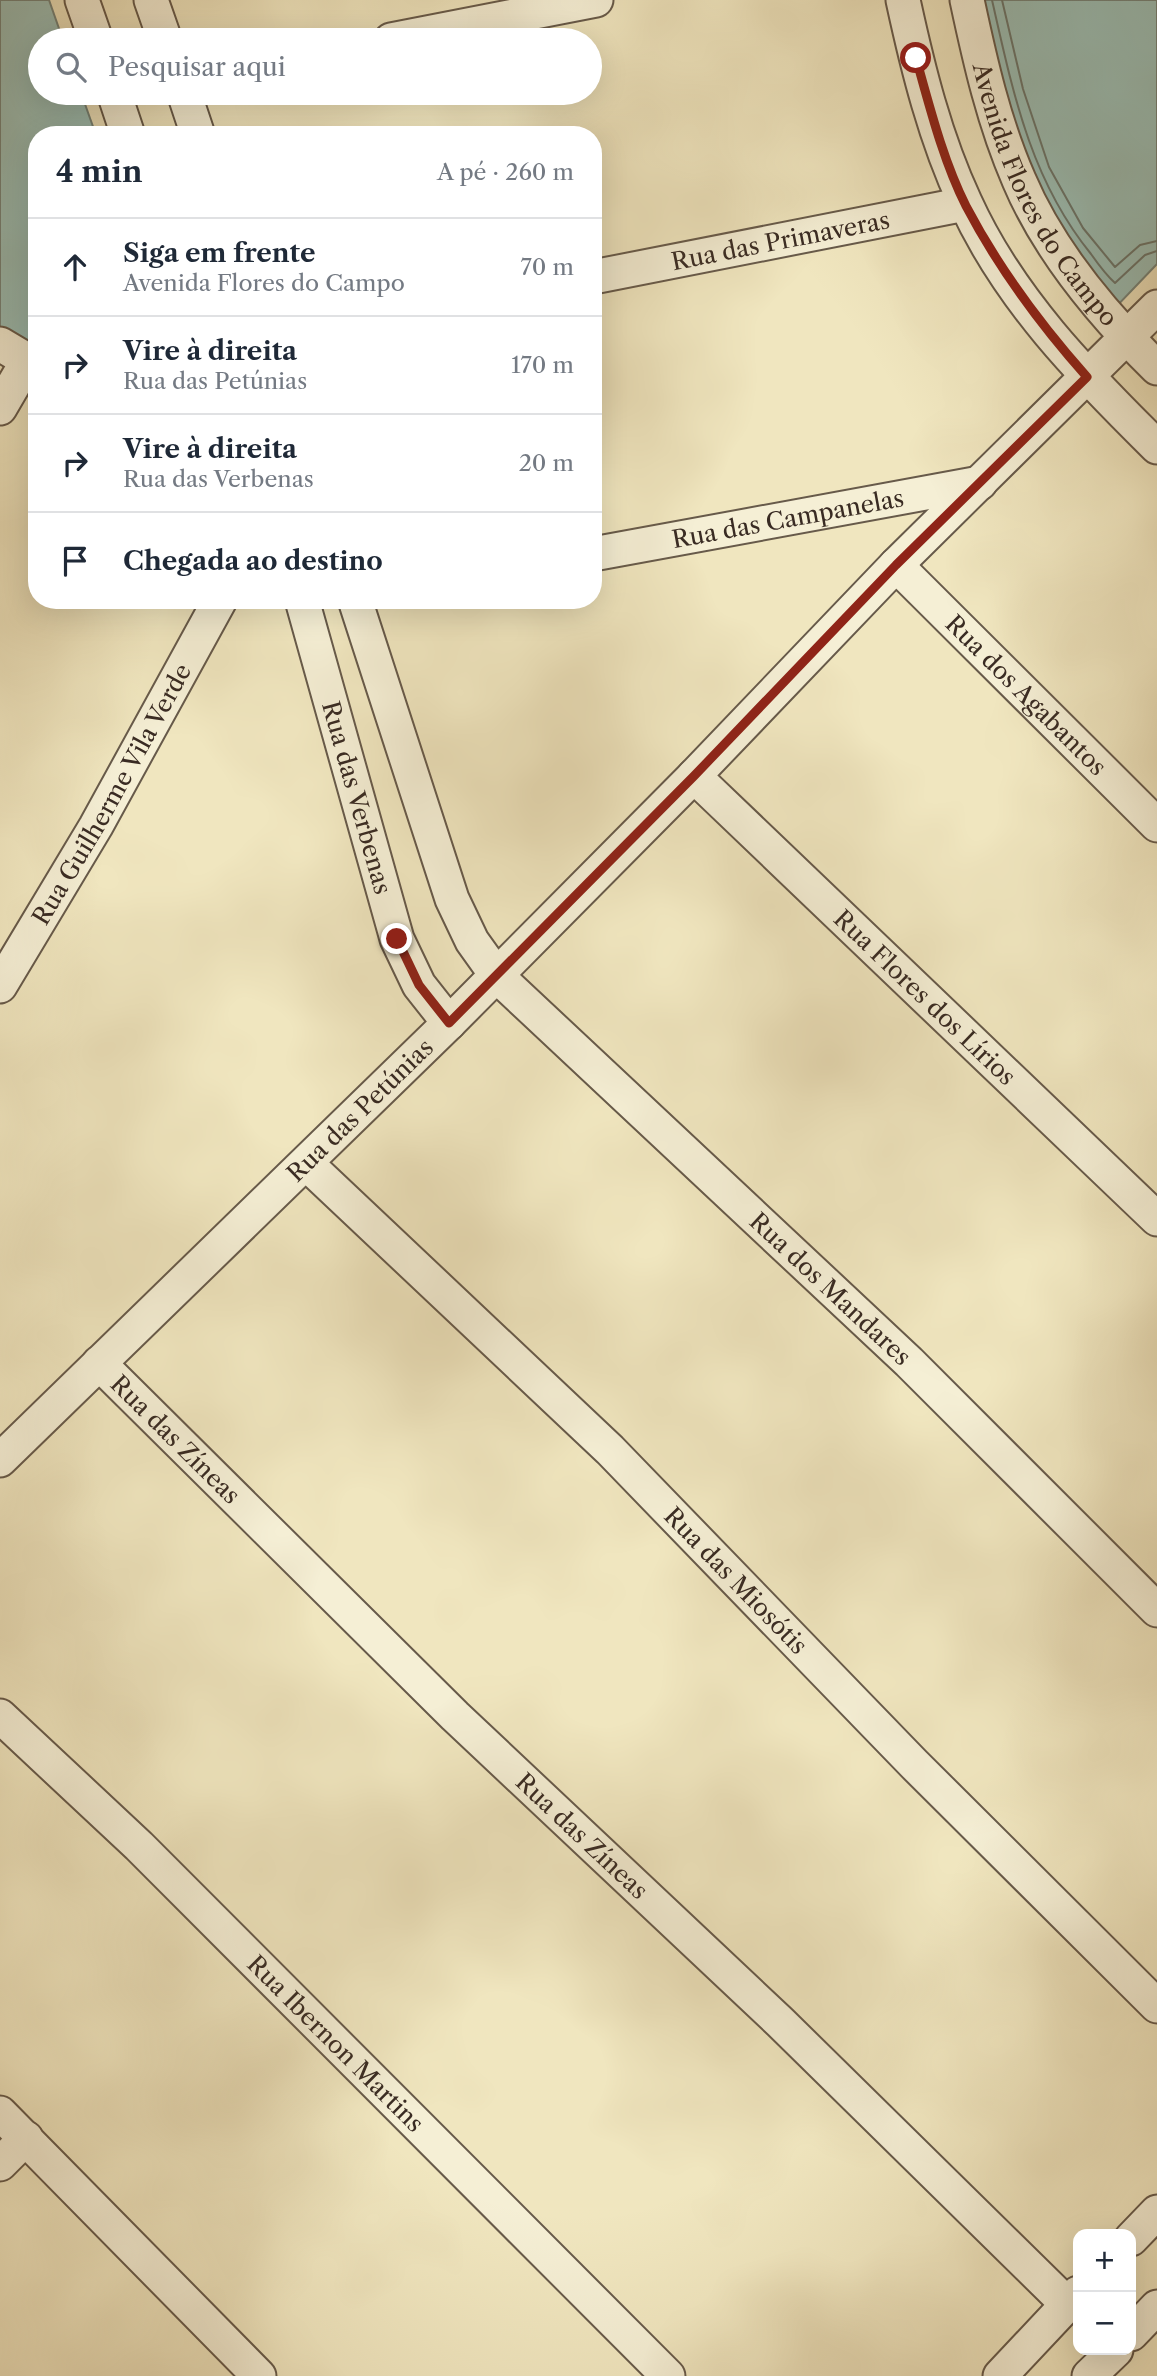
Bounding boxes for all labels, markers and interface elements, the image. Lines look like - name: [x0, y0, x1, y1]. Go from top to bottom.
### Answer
- search box: [28, 28, 602, 105]
- route start: [900, 42, 931, 73]
- icon: search: [52, 48, 90, 86]
- text: Pesquisar aqui: [108, 51, 286, 83]
- street label: Avenida Flores do Campo: [967, 59, 1124, 332]
- text: 4 min: [56, 153, 142, 190]
- text: A pé · 260 m: [437, 158, 574, 186]
- street label: Rua das Primaveras: [669, 205, 892, 276]
- text: Siga em frente: [123, 237, 316, 269]
- icon: ahead: [56, 248, 94, 286]
- text: 70 m: [521, 253, 574, 281]
- text: Avenida Flores do Campo: [123, 269, 405, 297]
- text: Vire à direita: [123, 335, 297, 367]
- icon: right: [56, 346, 94, 384]
- text: 170 m: [511, 351, 574, 379]
- text: Rua das Petúnias: [123, 367, 307, 395]
- text: Vire à direita: [123, 433, 297, 465]
- icon: right: [56, 444, 94, 482]
- text: 20 m: [519, 449, 574, 477]
- text: Rua das Verbenas: [123, 465, 314, 493]
- street label: Rua das Campanelas: [670, 483, 906, 554]
- icon: arrive: [56, 542, 94, 580]
- text: Chegada ao destino: [123, 545, 383, 577]
- street label: Rua dos Agabantos: [940, 609, 1113, 781]
- street label: Rua Guilherme Vila Verde: [26, 658, 197, 930]
- street label: Rua das Verbenas: [316, 698, 398, 897]
- street label: Rua Flores dos Lírios: [828, 904, 1022, 1091]
- route end: [381, 923, 412, 954]
- street label: Rua das Petúnias: [281, 1032, 439, 1187]
- street label: Rua dos Mandares: [744, 1206, 917, 1371]
- street label: Rua das Zíneas: [105, 1369, 246, 1509]
- street label: Rua das Miosótis: [659, 1501, 814, 1660]
- street label: Rua das Zíneas: [510, 1767, 654, 1905]
- street label: Rua Ibernon Martins: [242, 1949, 430, 2138]
- map controls: [1073, 2229, 1136, 2355]
- button: +: [1073, 2229, 1136, 2292]
- button: −: [1073, 2292, 1136, 2355]

